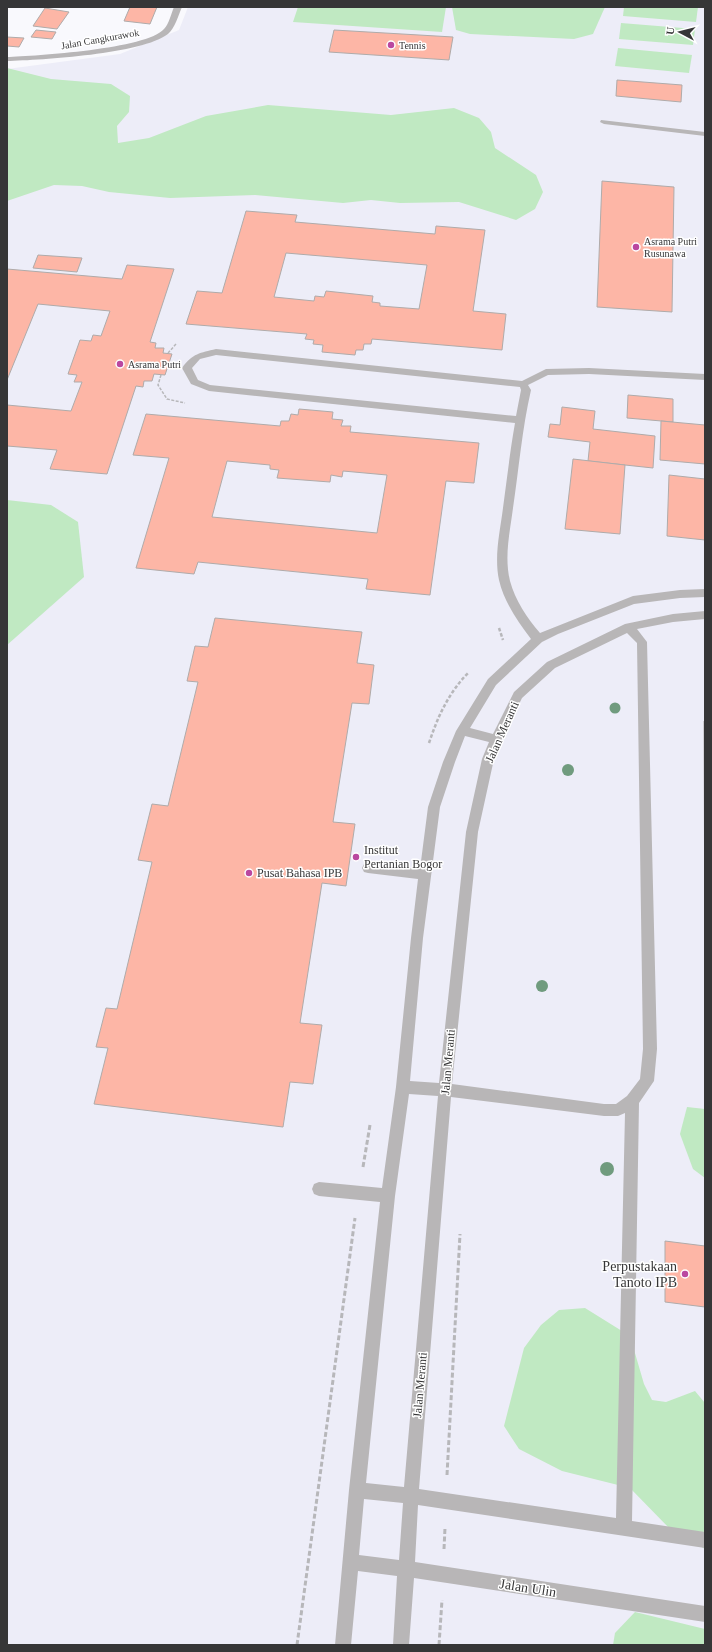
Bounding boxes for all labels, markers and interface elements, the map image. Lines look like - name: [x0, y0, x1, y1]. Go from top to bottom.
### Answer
- north arrow: [660, 12, 700, 52]
- text: U: [664, 26, 677, 35]
- street label: Jalan Cangkurawok: [60, 27, 140, 51]
- marker: Tennis: [386, 40, 396, 50]
- place label: Tennis: [399, 40, 426, 51]
- place label: Asrama Putri Rusunawa: [644, 236, 697, 259]
- marker: Asrama Putri Rusunawa: [631, 242, 641, 252]
- marker: Asrama Putri: [115, 359, 125, 369]
- place label: Asrama Putri: [128, 359, 181, 370]
- street label: Jalan Meranti: [482, 699, 522, 765]
- place label: Institut Pertanian Bogor: [364, 843, 442, 871]
- marker: Institut Pertanian Bogor: [351, 852, 361, 862]
- place label: Pusat Bahasa IPB: [257, 866, 342, 880]
- marker: Pusat Bahasa IPB: [244, 868, 254, 878]
- street label: Jalan Meranti: [438, 1028, 458, 1095]
- place label: Perpustakaan Tanoto IPB: [602, 1259, 677, 1290]
- marker: Perpustakaan Tanoto IPB: [680, 1269, 690, 1279]
- street label: Jalan Meranti: [410, 1351, 430, 1418]
- street label: Jalan Ulin: [499, 1576, 557, 1600]

